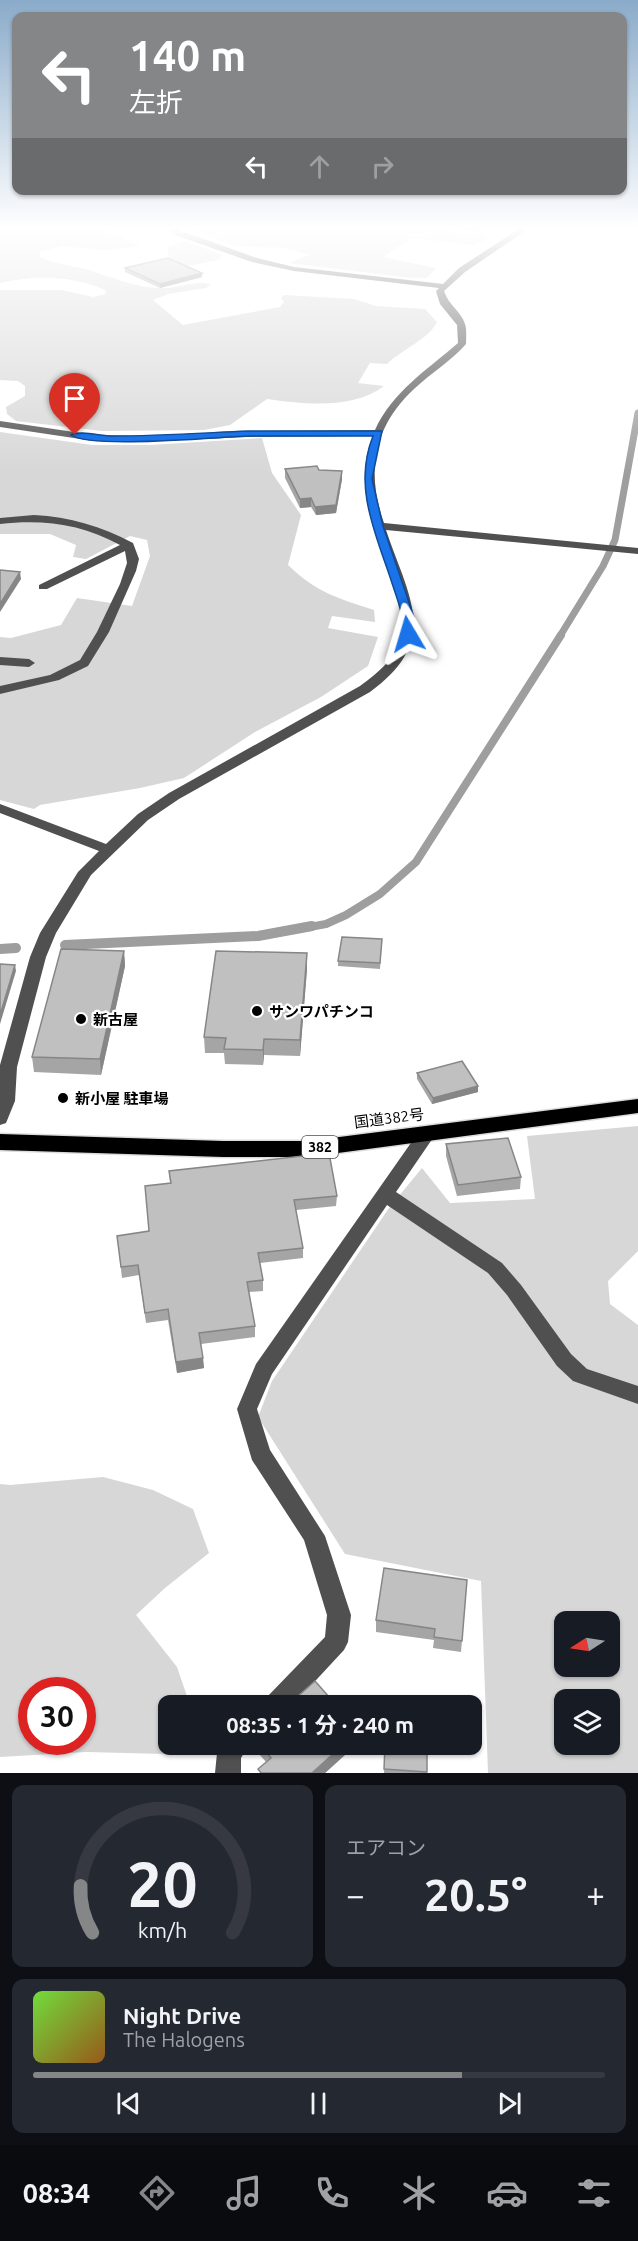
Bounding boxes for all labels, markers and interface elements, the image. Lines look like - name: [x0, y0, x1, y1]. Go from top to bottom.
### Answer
- text: 140 m: [129, 32, 246, 79]
- icon: left: [30, 36, 108, 114]
- text: 左折: [129, 87, 183, 117]
- icon: left: [240, 150, 273, 183]
- icon: ahead: [303, 150, 336, 183]
- icon: right: [366, 150, 399, 183]
- pin: [49, 373, 100, 435]
- icon: arrive: [58, 382, 91, 415]
- position arrow: [376, 602, 440, 666]
- place label: サンワパチンコ: [269, 1003, 374, 1020]
- marker: サンワパチンコ: [250, 1004, 264, 1018]
- place label: 新古屋: [93, 1011, 138, 1028]
- marker: 新古屋: [74, 1012, 88, 1026]
- place label: 新小屋 駐車場: [75, 1090, 169, 1107]
- marker: 新小屋 駐車場: [56, 1091, 70, 1105]
- street label: 国道382号: [353, 1105, 425, 1131]
- road number: 382: [302, 1136, 338, 1158]
- north arrow: [554, 1611, 620, 1677]
- map controls: [554, 1611, 620, 1755]
- speed limit sign: 30: [18, 1677, 96, 1755]
- button: layers: [554, 1689, 620, 1755]
- text: 08:35 · 1 分 · 240 m: [226, 1712, 414, 1737]
- text: エアコン: [346, 1836, 426, 1859]
- text: 20: [127, 1849, 198, 1919]
- text: 20.5°: [424, 1869, 527, 1920]
- text: −: [346, 1876, 365, 1913]
- text: +: [586, 1876, 605, 1913]
- text: km/h: [138, 1918, 187, 1942]
- text: Night Drive: [123, 2003, 241, 2028]
- text: The Halogens: [123, 2028, 245, 2051]
- icon: previous: [112, 2087, 145, 2120]
- icon: pause: [302, 2087, 335, 2120]
- icon: next: [493, 2087, 526, 2120]
- icon: directions: [136, 2172, 178, 2214]
- icon: music: [223, 2172, 265, 2214]
- icon: phone: [311, 2172, 353, 2214]
- icon: climate: [398, 2172, 440, 2214]
- icon: car: [486, 2172, 528, 2214]
- icon: filters: [573, 2172, 615, 2214]
- text: 08:34: [23, 2178, 90, 2208]

